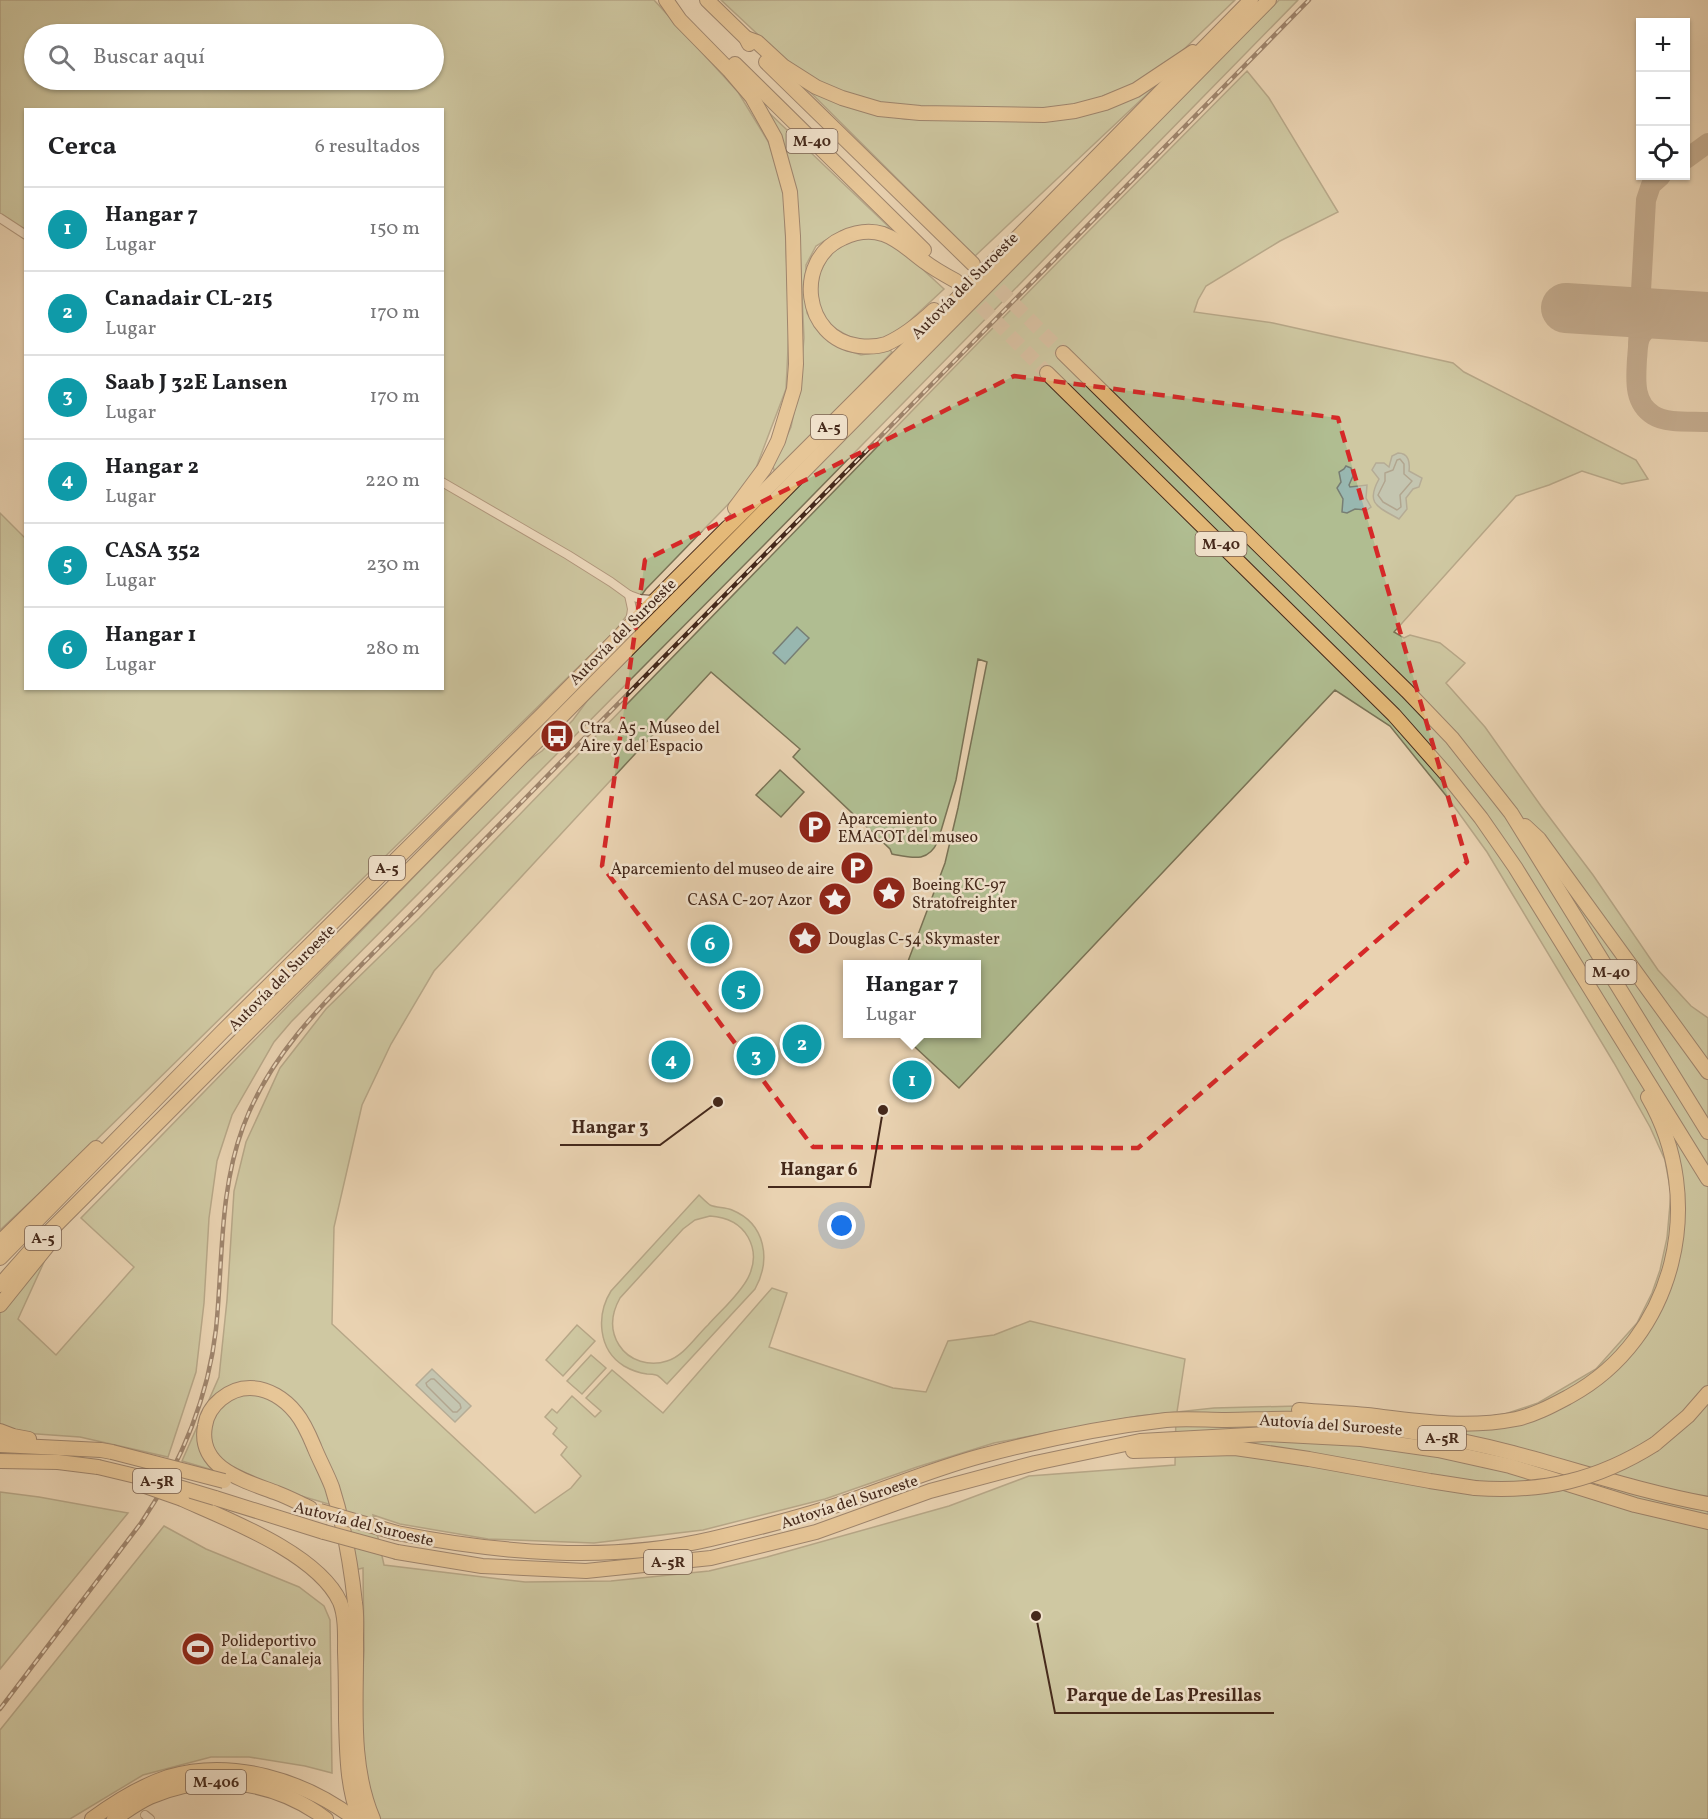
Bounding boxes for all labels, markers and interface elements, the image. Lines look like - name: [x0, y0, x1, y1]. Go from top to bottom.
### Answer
- map controls: [1636, 18, 1690, 180]
- button: +: [1636, 18, 1690, 72]
- search box: [24, 24, 444, 90]
- icon: search: [45, 41, 78, 74]
- text: Buscar aquí: [93, 42, 205, 73]
- button: −: [1636, 72, 1690, 126]
- button: locate: [1636, 126, 1690, 180]
- text: Cerca: [48, 129, 117, 165]
- road number: M-40: [786, 129, 838, 153]
- text: 6 resultados: [315, 133, 420, 161]
- text: Hangar 7: [105, 200, 198, 231]
- text: 1: [63, 215, 72, 243]
- text: 150 m: [369, 215, 420, 243]
- street label: Autovía del Suroeste: [907, 228, 1024, 345]
- text: Lugar: [105, 231, 156, 259]
- text: Canadair CL-215: [105, 284, 273, 315]
- text: 2: [62, 299, 73, 327]
- text: 170 m: [370, 299, 420, 327]
- text: Lugar: [105, 315, 156, 343]
- text: Saab J 32E Lansen: [105, 368, 288, 399]
- text: 3: [62, 383, 73, 411]
- text: 170 m: [370, 383, 420, 411]
- text: Lugar: [105, 399, 156, 427]
- road number: A-5: [811, 415, 847, 439]
- text: Hangar 2: [105, 452, 199, 483]
- text: 4: [61, 467, 74, 495]
- text: 220 m: [365, 467, 420, 495]
- text: Lugar: [105, 483, 156, 511]
- road number: M-40: [1196, 532, 1246, 556]
- text: CASA 352: [105, 536, 200, 567]
- text: 5: [63, 551, 72, 579]
- text: 230 m: [366, 551, 420, 579]
- text: Lugar: [105, 567, 156, 595]
- street label: Autovía del Suroeste: [565, 574, 682, 691]
- text: Hangar 1: [105, 620, 196, 651]
- text: 6: [62, 635, 73, 663]
- text: 280 m: [365, 635, 420, 663]
- text: Lugar: [105, 651, 156, 679]
- bus stop icon: Ctra. A5 - Museo del Aire y del Espacio: [539, 718, 575, 754]
- place label: Ctra. A5 - Museo del Aire y del Espacio: [580, 718, 720, 758]
- parking icon: Aparcemiento EMACOT del museo: [797, 809, 833, 845]
- place label: Aparcemiento EMACOT del museo: [838, 809, 978, 849]
- parking icon: Aparcemiento del museo de aire: [839, 850, 875, 886]
- road number: A-5: [369, 856, 405, 880]
- place label: Aparcemiento del museo de aire: [611, 859, 834, 881]
- place icon: Boeing KC-97 Stratofreighter: [871, 875, 907, 911]
- place label: Boeing KC-97 Stratofreighter: [912, 875, 1017, 915]
- place icon: CASA C-207 Azor: [817, 881, 853, 917]
- place label: CASA C-207 Azor: [688, 890, 812, 912]
- street label: Autovía del Suroeste: [224, 920, 341, 1037]
- place icon: Douglas C-54 Skymaster: [787, 920, 823, 956]
- pin: 6: [690, 922, 730, 966]
- place label: Douglas C-54 Skymaster: [828, 929, 1000, 951]
- popup: [843, 960, 981, 1038]
- road number: M-40: [1586, 960, 1636, 984]
- pin: 5: [722, 968, 760, 1012]
- text: Hangar 7: [865, 970, 959, 1001]
- text: Lugar: [865, 1001, 916, 1029]
- pin: 2: [782, 1022, 822, 1066]
- pin: 3: [736, 1034, 776, 1078]
- pin: 4: [652, 1038, 690, 1082]
- pin: 1: [892, 1058, 932, 1102]
- callout: Hangar 3: [560, 1109, 660, 1145]
- text: Hangar 3: [572, 1116, 648, 1141]
- callout: Hangar 6: [768, 1151, 870, 1187]
- text: Hangar 6: [780, 1158, 858, 1183]
- your location: [827, 1211, 856, 1240]
- road number: A-5: [25, 1226, 61, 1250]
- street label: Autovía del Suroeste: [1259, 1410, 1403, 1442]
- road number: A-5R: [1418, 1426, 1466, 1450]
- road number: A-5R: [133, 1469, 181, 1493]
- street label: Autovía del Suroeste: [778, 1470, 921, 1536]
- street label: Autovía del Suroeste: [291, 1497, 436, 1553]
- road number: A-5R: [644, 1550, 692, 1574]
- sports icon: Polideportivo de La Canaleja: [180, 1631, 216, 1667]
- place label: Polideportivo de La Canaleja: [221, 1631, 322, 1671]
- callout: Parque de Las Presillas: [1055, 1677, 1274, 1713]
- text: Parque de Las Presillas: [1067, 1684, 1261, 1709]
- road number: M-406: [186, 1770, 246, 1794]

